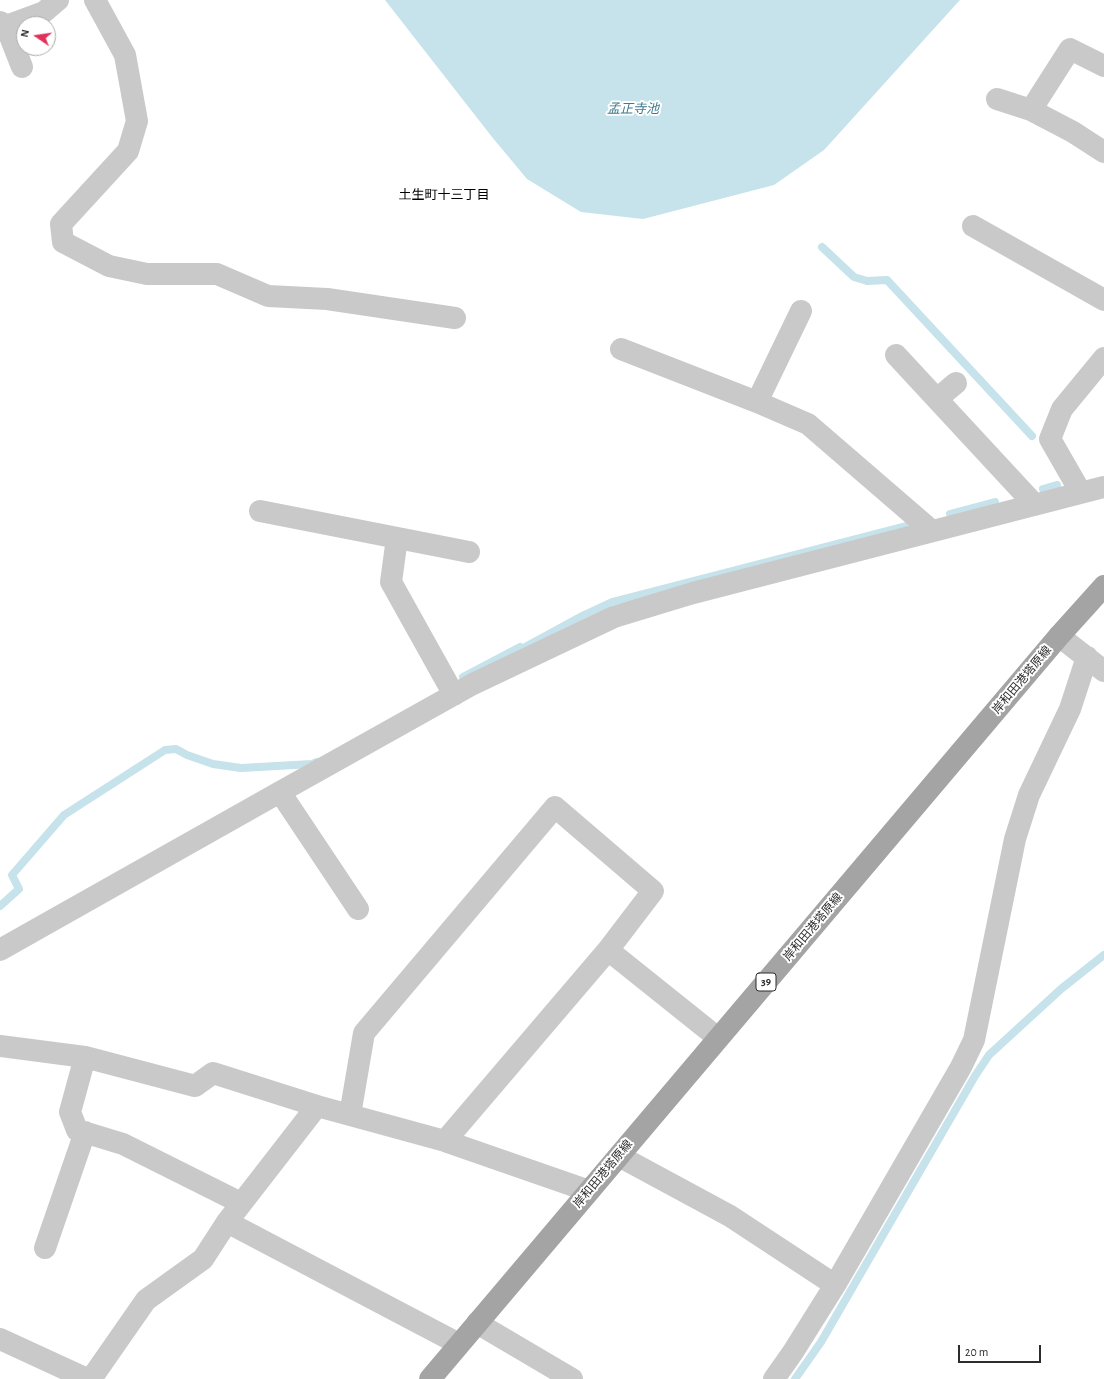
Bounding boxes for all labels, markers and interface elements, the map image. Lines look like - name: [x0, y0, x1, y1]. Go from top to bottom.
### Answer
- north arrow: [16, 16, 56, 56]
- text: N: [19, 28, 31, 38]
- water label: 孟正寺池: [607, 101, 659, 117]
- district label: 土生町十三丁目: [399, 187, 489, 203]
- street label: 岸和田港塔原線: [989, 643, 1055, 717]
- street label: 岸和田港塔原線: [780, 890, 846, 964]
- road number: 39: [756, 973, 776, 991]
- street label: 岸和田港塔原線: [570, 1137, 636, 1211]
- scale bar: [960, 1337, 1043, 1363]
- text: 20 m: [965, 1346, 988, 1358]

